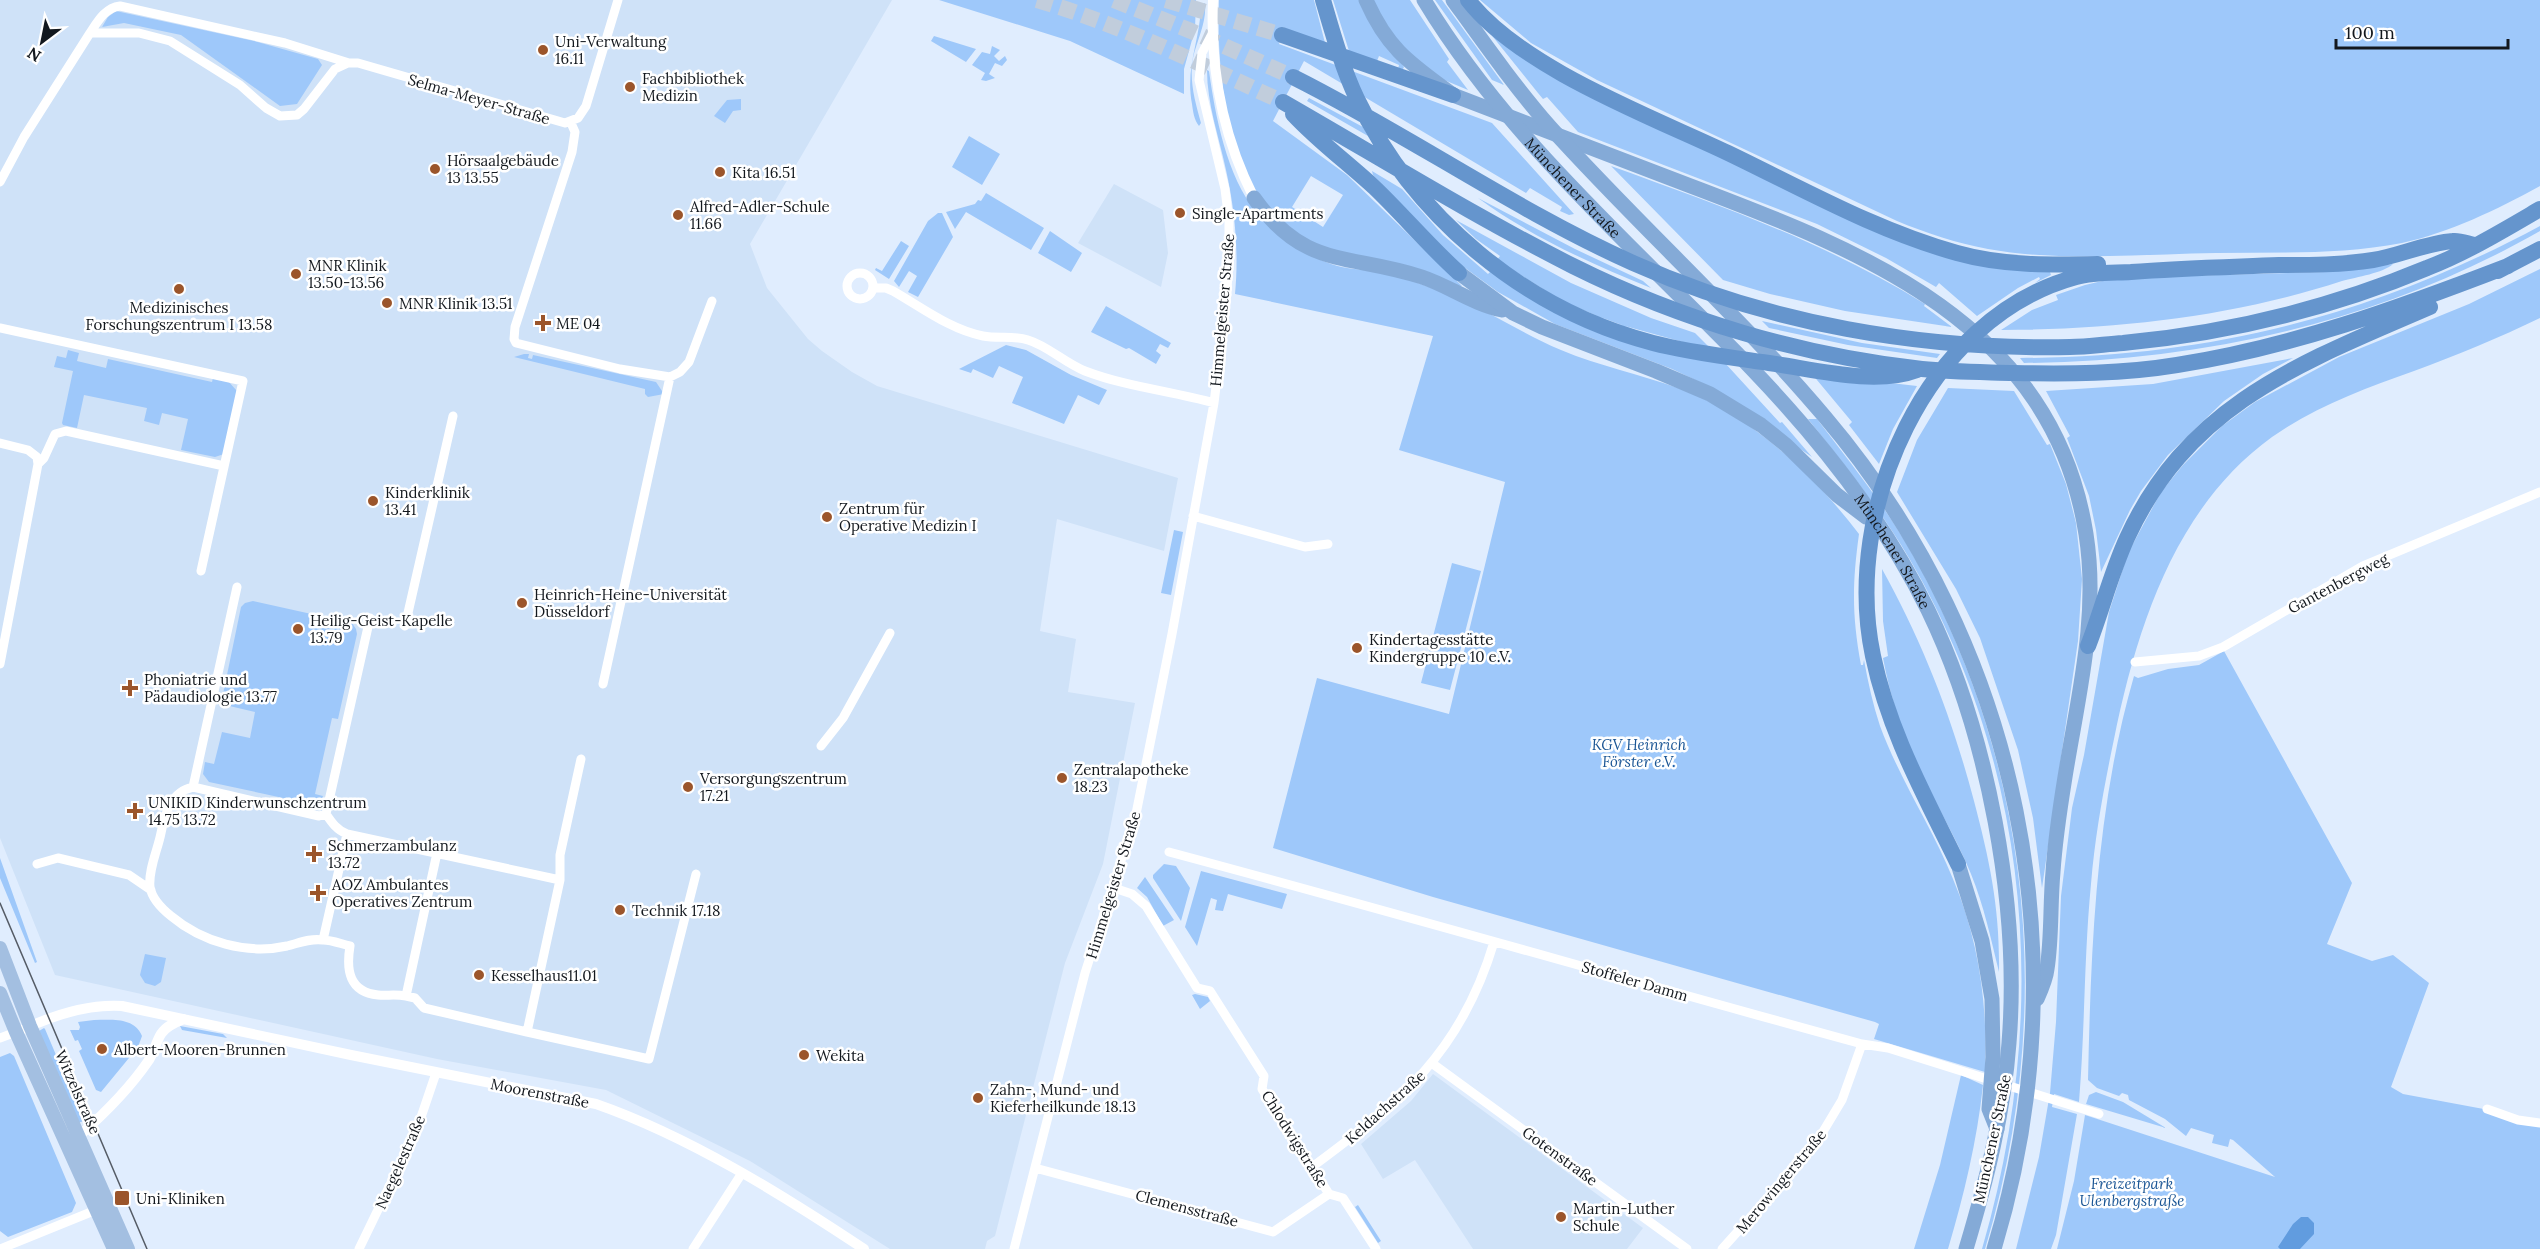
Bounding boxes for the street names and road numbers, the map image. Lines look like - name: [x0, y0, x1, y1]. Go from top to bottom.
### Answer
- street label: Selma-Meyer-Straße: [406, 70, 552, 128]
- street label: Münchener Straße: [1521, 133, 1625, 242]
- street label: Himmelgeister Straße: [1206, 233, 1238, 387]
- street label: Münchener Straße: [1851, 490, 1935, 612]
- street label: Gantenbergweg: [2284, 548, 2392, 617]
- street label: Himmelgeister Straße: [1081, 809, 1145, 961]
- street label: Stoffeler Damm: [1580, 957, 1690, 1005]
- street label: Witzelstraße: [51, 1047, 105, 1137]
- street label: Keldachstraße: [1341, 1066, 1429, 1148]
- street label: Münchener Straße: [1969, 1073, 2015, 1205]
- street label: Moorenstraße: [489, 1074, 591, 1112]
- street label: Chlodwigstraße: [1258, 1087, 1332, 1191]
- street label: Naegelestraße: [371, 1112, 429, 1212]
- street label: Gotenstraße: [1519, 1122, 1601, 1190]
- street label: Merowingerstraße: [1732, 1125, 1830, 1237]
- street label: Clemensstraße: [1134, 1185, 1240, 1231]

